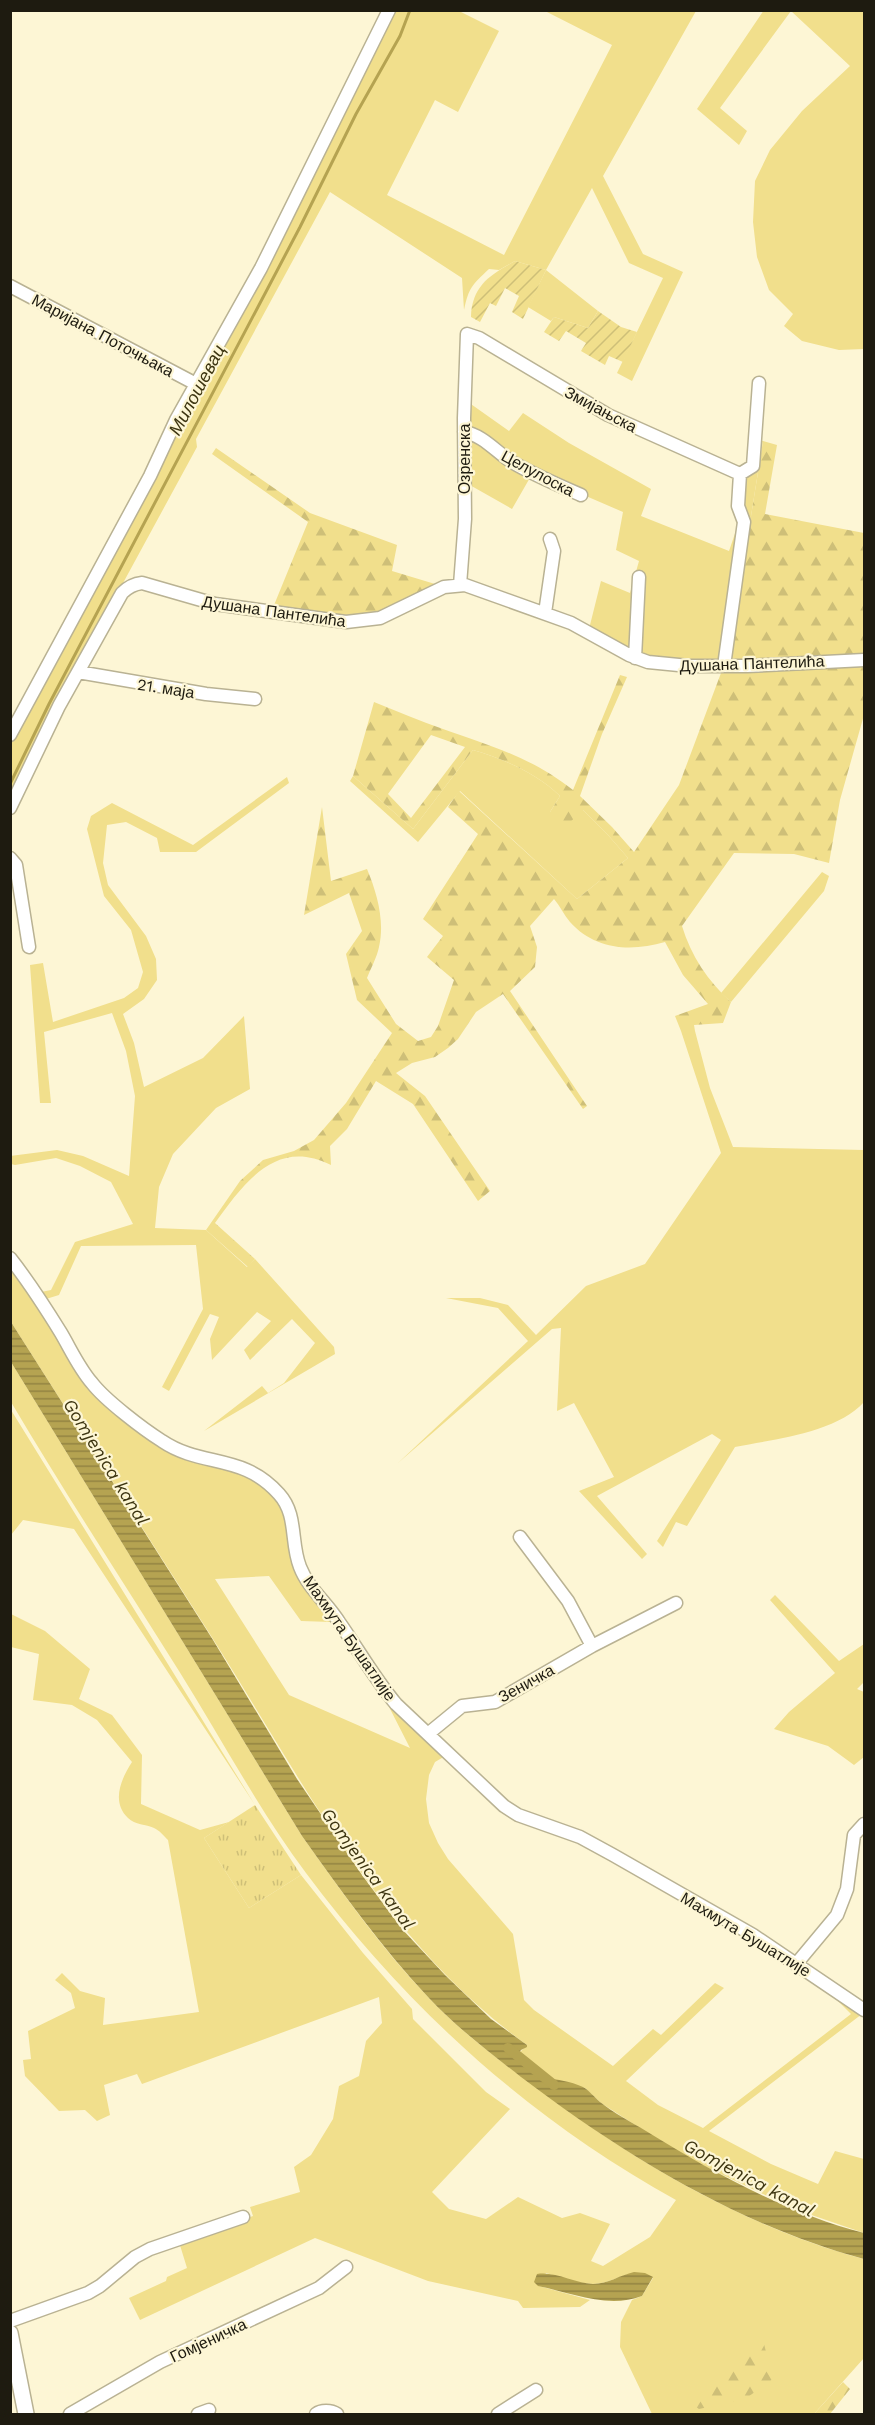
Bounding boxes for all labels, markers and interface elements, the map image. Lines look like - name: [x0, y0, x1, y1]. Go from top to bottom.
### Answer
- street label: Маријана Поточњака: [28, 290, 177, 381]
- water label: Милошевац: [164, 341, 229, 439]
- street label: Змијањска: [561, 382, 640, 436]
- street label: Озренска: [455, 424, 474, 494]
- street label: Целулоска: [498, 446, 578, 501]
- street label: Душана Пантелића: [201, 592, 347, 631]
- street label: Душана Пантелића: [679, 651, 825, 676]
- street label: 21. маја: [136, 675, 196, 702]
- water label: Gomjenica kanal: [59, 1395, 154, 1529]
- street label: Махмута Бушатлије: [299, 1572, 400, 1705]
- street label: Зеничка: [495, 1660, 558, 1707]
- water label: Gomjenica kanal: [317, 1804, 420, 1934]
- street label: Махмута Бушатлије: [677, 1888, 814, 1981]
- water label: Gomjenica kanal: [680, 2134, 818, 2221]
- street label: Гомјеничка: [167, 2314, 250, 2366]

